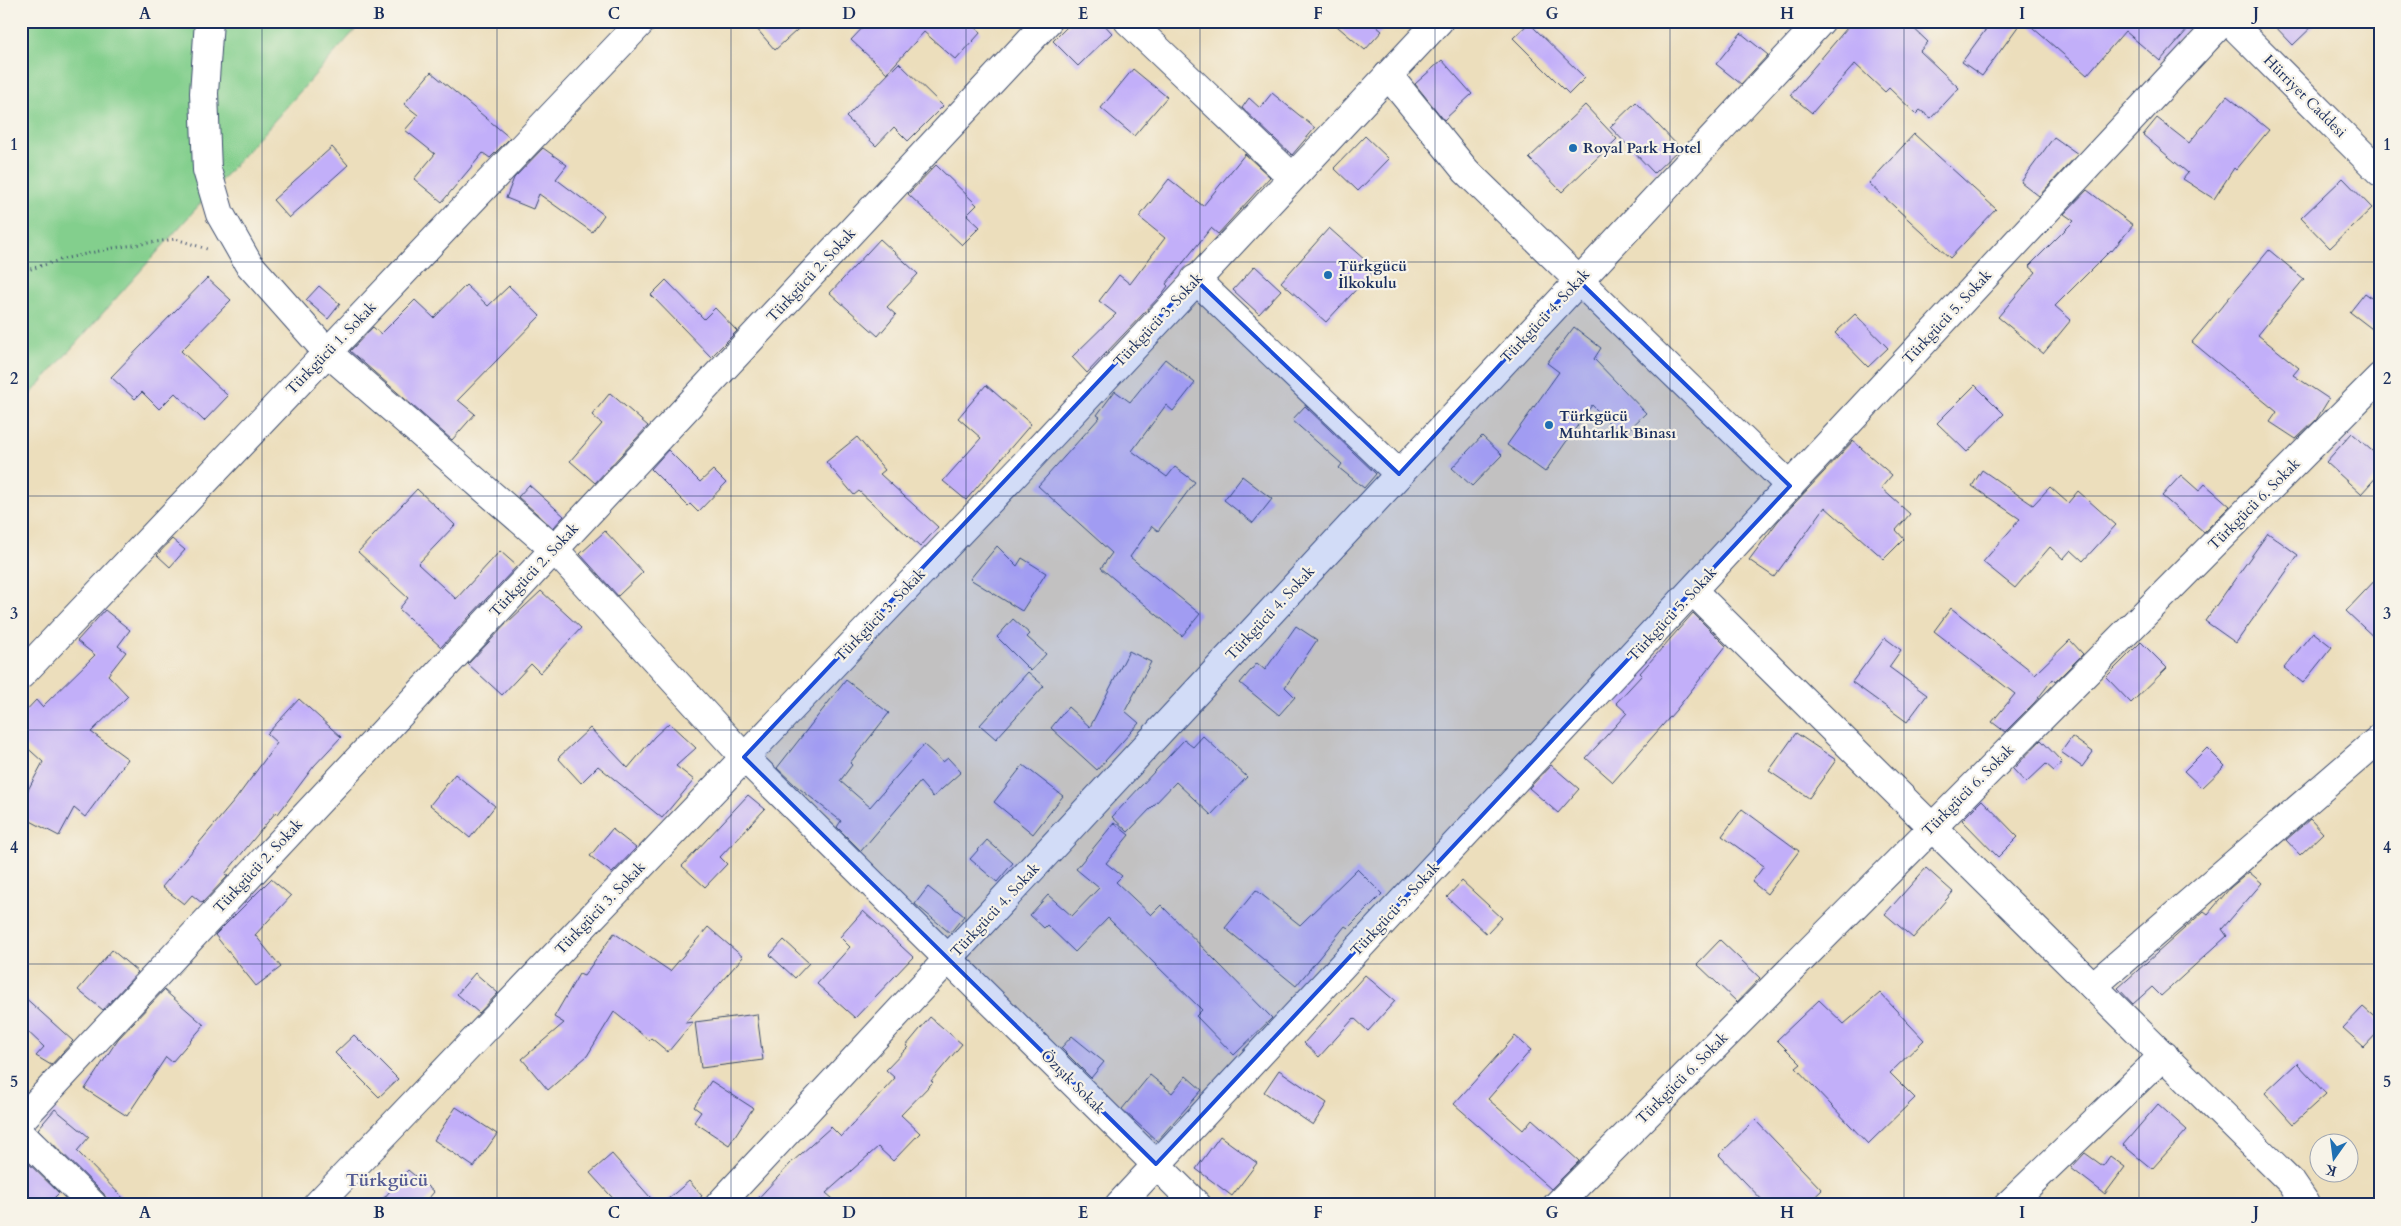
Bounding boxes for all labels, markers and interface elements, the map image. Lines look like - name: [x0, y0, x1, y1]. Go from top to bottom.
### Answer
- text: A: [139, 3, 151, 25]
- text: B: [373, 3, 385, 25]
- text: C: [608, 3, 620, 25]
- text: D: [842, 3, 856, 25]
- text: E: [1078, 3, 1088, 25]
- text: F: [1313, 3, 1323, 25]
- text: G: [1545, 3, 1559, 25]
- text: H: [1780, 3, 1794, 25]
- text: I: [2019, 3, 2025, 25]
- text: J: [2251, 3, 2259, 25]
- street label: Hürriyet Caddesi: [2259, 50, 2351, 142]
- text: 1: [10, 134, 18, 156]
- text: 1: [2383, 134, 2391, 156]
- place label: Royal Park Hotel: [1583, 138, 1702, 158]
- marker: Royal Park Hotel: [1567, 142, 1579, 154]
- street label: Türkgücü 2. Sokak: [762, 224, 860, 326]
- place label: Türkgücü İlkokulu: [1338, 256, 1407, 293]
- street label: Türkgücü 4. Sokak: [1496, 265, 1594, 367]
- street label: Türkgücü 5. Sokak: [1898, 266, 1996, 368]
- street label: Türkgücü 3. Sokak: [1109, 269, 1207, 371]
- marker: Türkgücü İlkokulu: [1322, 269, 1334, 281]
- street label: Türkgücü 1. Sokak: [281, 297, 381, 399]
- text: 2: [10, 368, 18, 390]
- text: 2: [2383, 368, 2391, 390]
- place label: Türkgücü Muhtarlık Binası: [1559, 406, 1676, 443]
- marker: Türkgücü Muhtarlık Binası: [1543, 419, 1555, 431]
- street label: Türkgücü 6. Sokak: [2204, 454, 2304, 554]
- street label: Türkgücü 2. Sokak: [485, 519, 583, 621]
- street label: Türkgücü 4. Sokak: [1221, 562, 1319, 664]
- street label: Türkgücü 5. Sokak: [1623, 563, 1721, 665]
- street label: Türkgücü 3. Sokak: [830, 564, 930, 666]
- text: 3: [10, 603, 18, 625]
- text: 3: [2383, 603, 2391, 625]
- street label: Türkgücü 6. Sokak: [1918, 740, 2018, 840]
- street label: Türkgücü 2. Sokak: [209, 815, 307, 917]
- text: 4: [10, 837, 18, 859]
- text: 4: [2383, 837, 2391, 859]
- street label: Türkgücü 3. Sokak: [550, 857, 650, 959]
- street label: Türkgücü 5. Sokak: [1346, 858, 1444, 960]
- street label: Türkgücü 4. Sokak: [946, 859, 1044, 961]
- street label: Türkgücü 6. Sokak: [1632, 1028, 1732, 1128]
- street label: Özışık Sokak: [1036, 1045, 1110, 1119]
- text: 5: [10, 1071, 18, 1093]
- text: 5: [2383, 1071, 2391, 1093]
- north arrow: [2308, 1134, 2358, 1184]
- text: K: [2323, 1159, 2339, 1181]
- district label: Türkgücü: [346, 1168, 429, 1193]
- text: A: [139, 1202, 151, 1224]
- text: B: [373, 1202, 385, 1224]
- text: C: [608, 1202, 620, 1224]
- text: D: [842, 1202, 856, 1224]
- text: E: [1078, 1202, 1088, 1224]
- text: F: [1313, 1202, 1323, 1224]
- text: G: [1545, 1202, 1559, 1224]
- text: H: [1780, 1202, 1794, 1224]
- text: I: [2019, 1202, 2025, 1224]
- text: J: [2251, 1202, 2259, 1224]

